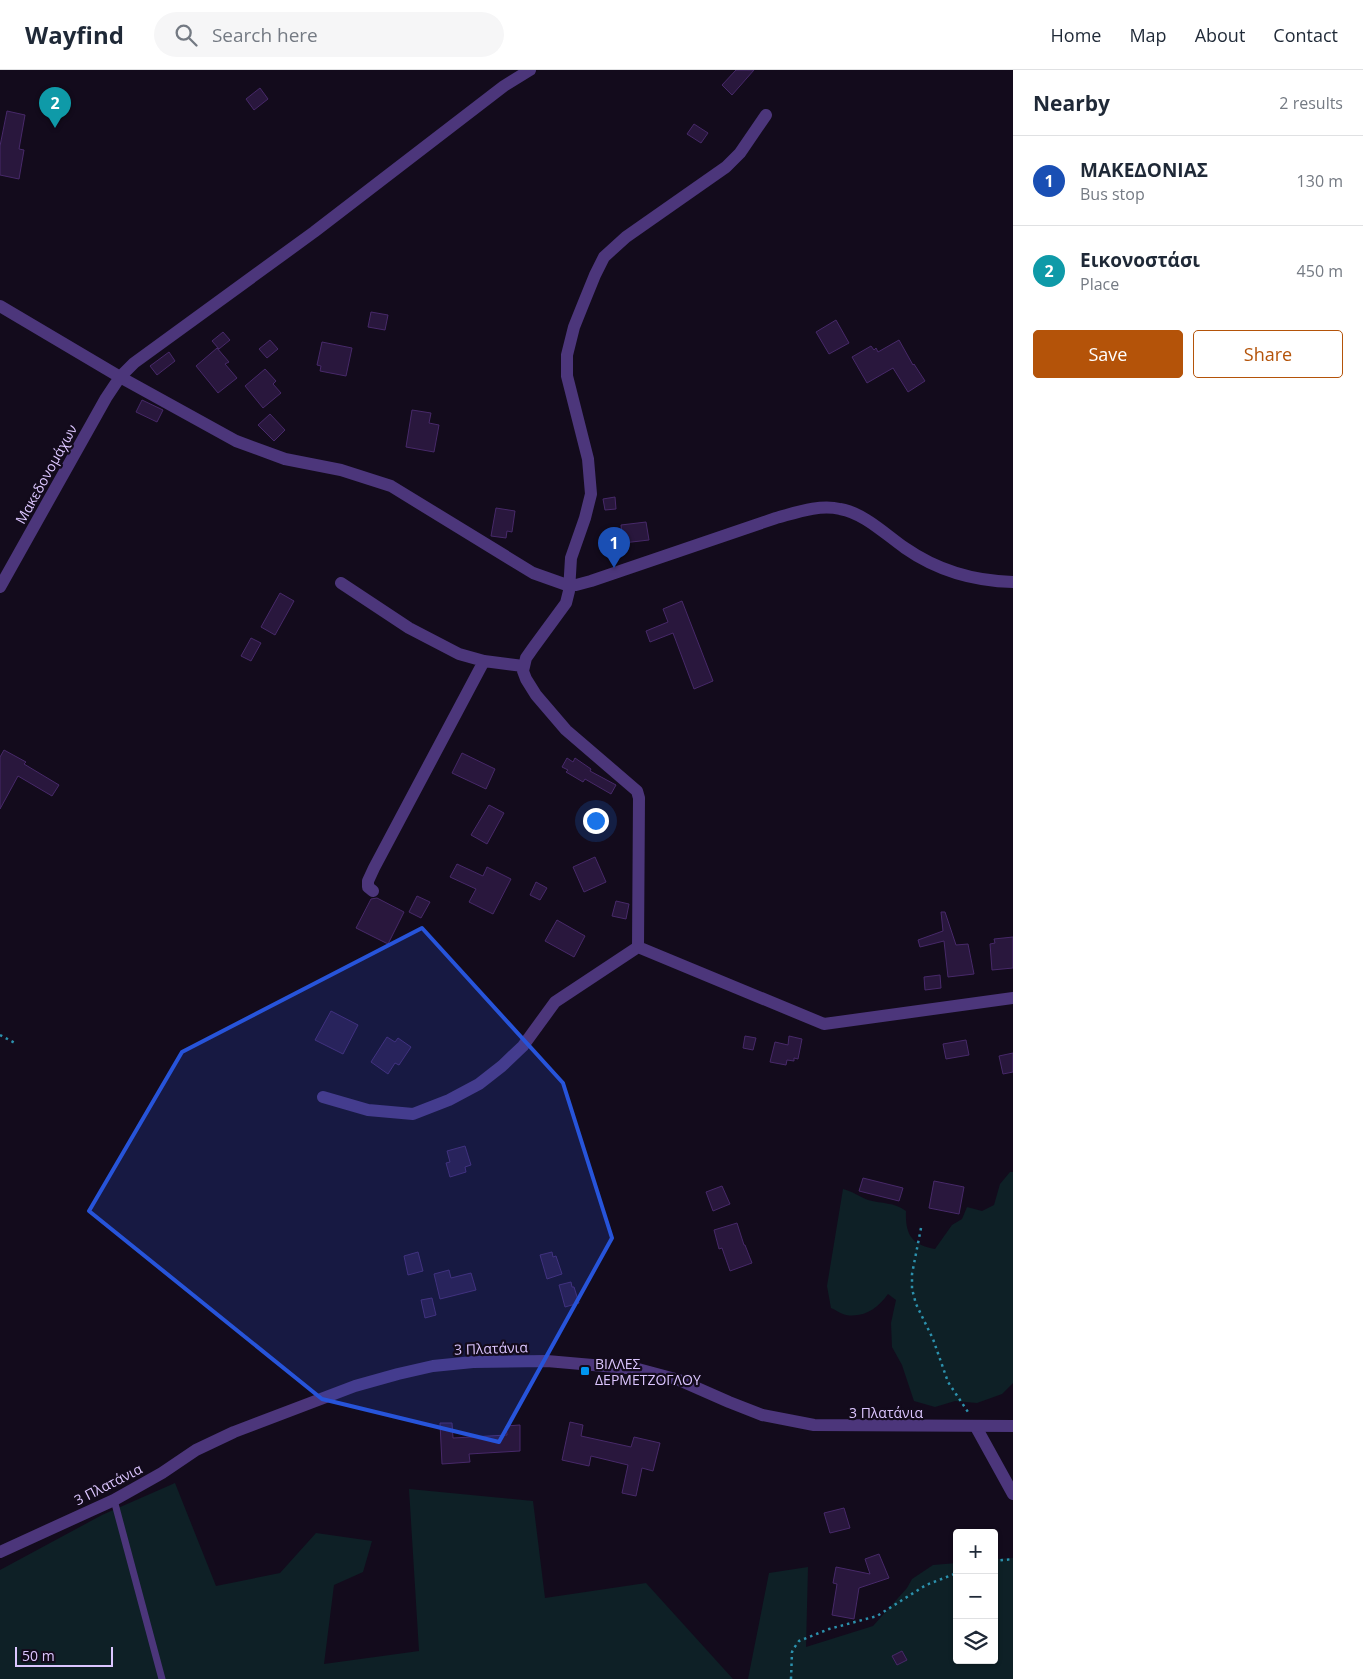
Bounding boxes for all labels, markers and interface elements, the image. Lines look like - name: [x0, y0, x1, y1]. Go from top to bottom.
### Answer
- search box: [154, 12, 504, 57]
- text: Wayfind: [25, 18, 124, 51]
- icon: search: [172, 21, 200, 49]
- text: Search here: [212, 22, 318, 48]
- text: Home: [1051, 23, 1101, 47]
- text: Map: [1129, 23, 1167, 47]
- text: About: [1195, 23, 1245, 47]
- text: Contact: [1273, 23, 1338, 47]
- pin: 2: [39, 87, 71, 128]
- text: Nearby: [1033, 89, 1110, 117]
- text: 2 results: [1279, 92, 1343, 114]
- text: ΜΑΚΕΔΟΝΙΑΣ: [1080, 157, 1208, 183]
- text: 1: [1044, 170, 1054, 192]
- text: 130 m: [1297, 170, 1343, 192]
- text: Bus stop: [1080, 183, 1145, 205]
- text: Εικονοστάσι: [1080, 247, 1200, 273]
- text: 2: [1044, 260, 1054, 282]
- text: 450 m: [1297, 260, 1343, 282]
- text: Place: [1080, 273, 1119, 295]
- button: Save: [1033, 330, 1183, 378]
- button: Share: [1193, 330, 1343, 378]
- street label: Μακεδονομάχων: [11, 421, 81, 527]
- pin: 1: [598, 527, 630, 568]
- your location: [583, 808, 609, 834]
- street label: 3 Πλατάνια: [454, 1337, 529, 1359]
- place label: ΒΙΛΛΕΣ ΔΕΡΜΕΤΖΟΓΛΟΥ: [595, 1354, 701, 1389]
- marker: ΒΙΛΛΕΣ ΔΕΡΜΕΤΖΟΓΛΟΥ: [579, 1365, 591, 1377]
- street label: 3 Πλατάνια: [849, 1403, 923, 1422]
- street label: 3 Πλατάνια: [71, 1459, 146, 1509]
- map controls: [953, 1529, 998, 1664]
- button: +: [953, 1529, 998, 1574]
- button: −: [953, 1574, 998, 1619]
- button: layers: [953, 1619, 998, 1664]
- scale bar: [15, 1644, 112, 1667]
- text: 50 m: [22, 1646, 55, 1665]

